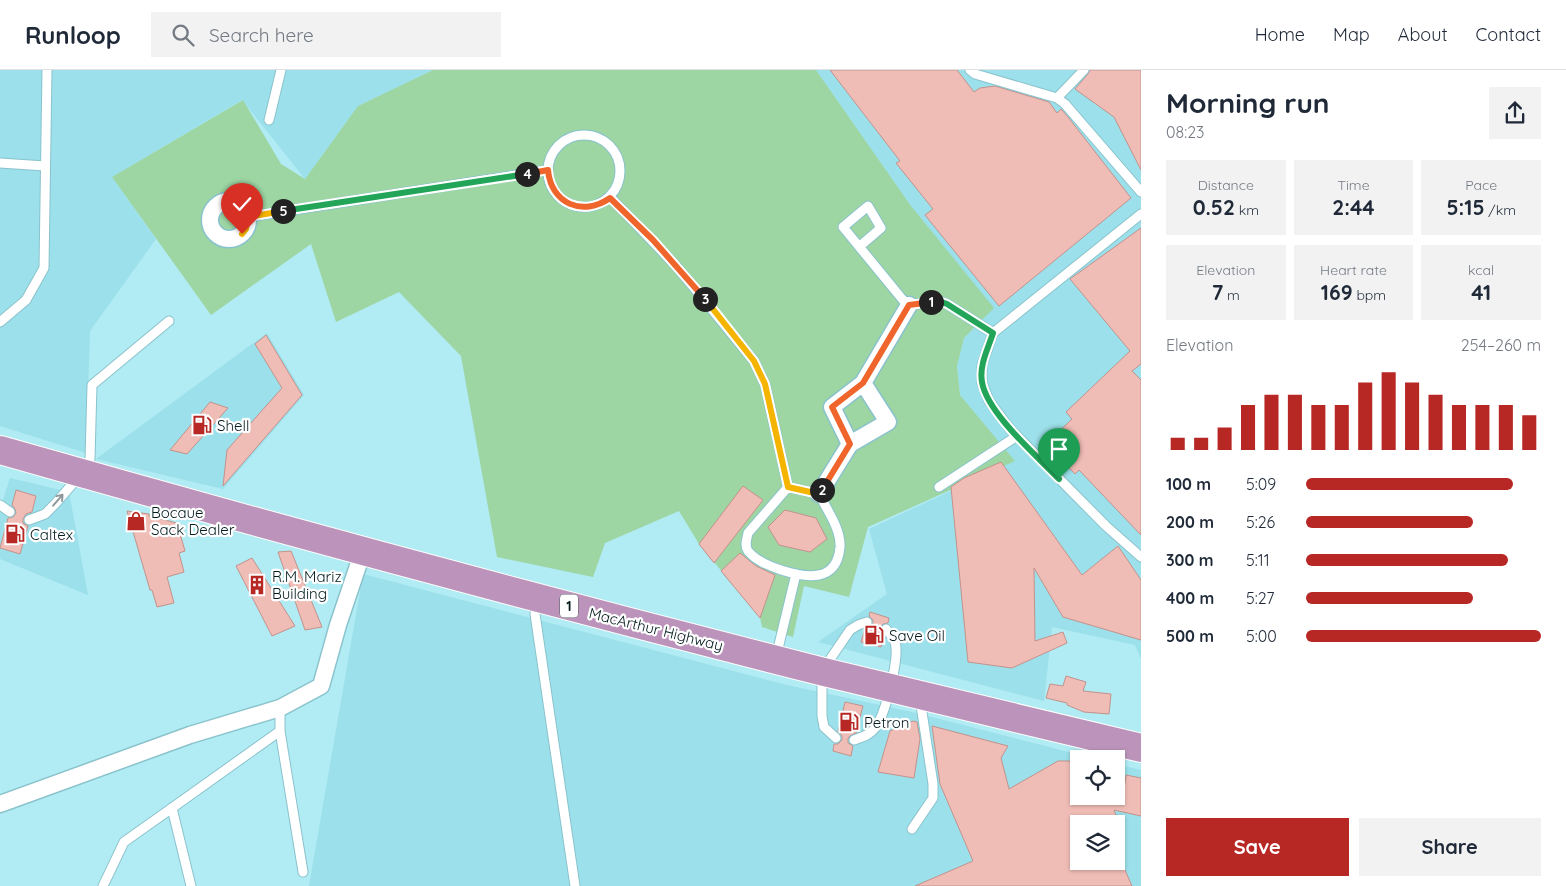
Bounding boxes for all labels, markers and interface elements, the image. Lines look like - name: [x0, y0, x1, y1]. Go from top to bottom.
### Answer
- search box: [151, 12, 501, 57]
- text: Runloop: [25, 20, 121, 50]
- icon: search: [169, 21, 197, 49]
- text: Search here: [209, 23, 314, 47]
- text: Home: [1255, 23, 1305, 46]
- text: Map: [1333, 23, 1370, 46]
- text: About: [1398, 23, 1448, 46]
- text: Contact: [1476, 23, 1541, 46]
- text: Morning run: [1166, 85, 1330, 120]
- button: share: [1489, 87, 1541, 139]
- text: 08:23: [1166, 122, 1204, 142]
- pin: 4: [514, 162, 540, 186]
- text: 4: [523, 165, 532, 183]
- text: Distance: [1198, 176, 1254, 194]
- text: Time: [1337, 176, 1370, 194]
- text: Pace: [1465, 176, 1497, 194]
- pin: [221, 183, 263, 234]
- icon: check: [228, 190, 256, 218]
- text: 0.52: [1193, 194, 1235, 220]
- text: 2:44: [1332, 194, 1375, 220]
- text: 5:15: [1446, 194, 1485, 220]
- pin: 5: [270, 198, 296, 224]
- text: km: [1235, 201, 1259, 219]
- text: /km: [1485, 201, 1516, 219]
- text: 5: [279, 202, 288, 220]
- text: Elevation: [1196, 261, 1255, 279]
- text: Heart rate: [1320, 261, 1387, 279]
- text: kcal: [1468, 261, 1494, 279]
- text: 7: [1212, 279, 1223, 305]
- text: 169: [1321, 279, 1353, 305]
- text: 41: [1471, 279, 1491, 305]
- pin: 3: [692, 286, 718, 312]
- text: m: [1223, 286, 1240, 304]
- text: bpm: [1353, 286, 1386, 304]
- text: 3: [702, 290, 709, 308]
- pin: 1: [918, 290, 944, 314]
- text: 1: [929, 293, 934, 311]
- text: Elevation: [1166, 335, 1233, 355]
- text: 254–260 m: [1461, 335, 1541, 355]
- fuel station icon: Shell: [191, 414, 213, 436]
- place label: Shell: [217, 416, 249, 435]
- pin: [1038, 428, 1080, 479]
- icon: arrive: [1045, 435, 1073, 463]
- text: 100 m: [1166, 474, 1211, 494]
- text: 5:09: [1246, 474, 1276, 494]
- pin: 2: [810, 478, 834, 502]
- text: 2: [819, 481, 826, 499]
- one-way arrow: [53, 494, 64, 507]
- place label: Bocaue Sack Dealer: [151, 503, 235, 539]
- shop icon: Bocaue Sack Dealer: [125, 510, 147, 532]
- text: 200 m: [1166, 512, 1214, 532]
- text: 5:26: [1246, 512, 1275, 532]
- fuel station icon: Caltex: [4, 523, 26, 545]
- place label: Caltex: [30, 525, 73, 544]
- text: 300 m: [1166, 550, 1213, 570]
- text: 5:11: [1246, 550, 1270, 570]
- place label: R.M. Mariz Building: [272, 567, 342, 603]
- building icon: R.M. Mariz Building: [246, 574, 268, 596]
- text: 400 m: [1166, 588, 1214, 608]
- text: 5:27: [1246, 588, 1274, 608]
- road number: 1: [560, 594, 578, 618]
- street label: MacArthur Highway: [587, 603, 725, 655]
- fuel station icon: Save Oil: [863, 624, 885, 646]
- place label: Save Oil: [889, 626, 945, 645]
- text: 500 m: [1166, 626, 1214, 646]
- text: 5:00: [1246, 626, 1277, 646]
- fuel station icon: Petron: [838, 711, 860, 733]
- place label: Petron: [864, 713, 910, 732]
- map controls: [1070, 750, 1125, 870]
- button: locate: [1070, 750, 1125, 805]
- button: layers: [1070, 815, 1125, 870]
- button: Save: [1166, 818, 1349, 876]
- button: Share: [1359, 818, 1541, 876]

